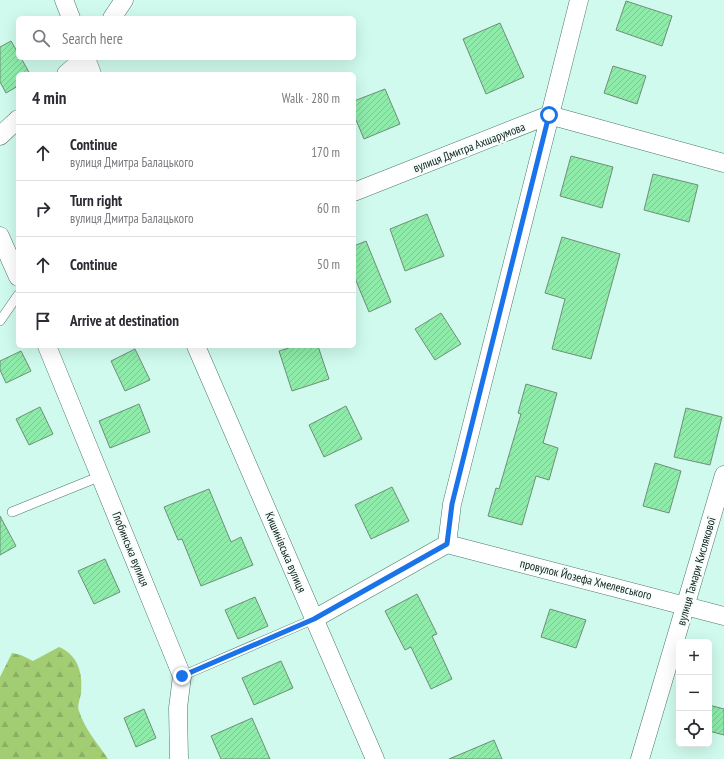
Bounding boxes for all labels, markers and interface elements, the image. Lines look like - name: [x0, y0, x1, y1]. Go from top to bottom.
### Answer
- search box: [16, 16, 356, 60]
- icon: search: [30, 27, 52, 49]
- text: Search here: [62, 29, 123, 48]
- text: 4 min: [32, 87, 66, 109]
- text: Walk · 280 m: [282, 90, 340, 107]
- route start: [540, 106, 558, 124]
- street label: вулиця Дмитра Ахшарумова: [411, 119, 527, 175]
- text: Continue: [70, 135, 117, 154]
- icon: ahead: [32, 142, 54, 164]
- text: 170 m: [311, 144, 340, 161]
- text: вулиця Дмитра Балацького: [70, 154, 194, 171]
- text: Turn right: [70, 191, 122, 210]
- icon: right: [32, 198, 54, 220]
- text: 60 m: [317, 200, 340, 217]
- text: вулиця Дмитра Балацького: [70, 210, 194, 227]
- icon: ahead: [32, 254, 54, 276]
- text: Continue: [70, 255, 117, 274]
- text: 50 m: [317, 256, 340, 273]
- icon: arrive: [32, 310, 54, 332]
- text: Arrive at destination: [70, 311, 179, 330]
- street label: Кишинівська вулиця: [262, 509, 310, 595]
- street label: Глобинська вулиця: [109, 510, 153, 589]
- street label: вулиця Тамари Кислякової: [673, 515, 719, 627]
- street label: провулок Йозефа Хмелевського: [519, 555, 653, 603]
- map controls: [676, 639, 712, 747]
- button: +: [676, 639, 712, 675]
- route end: [173, 667, 191, 685]
- button: −: [676, 675, 712, 711]
- button: locate: [676, 711, 712, 747]

